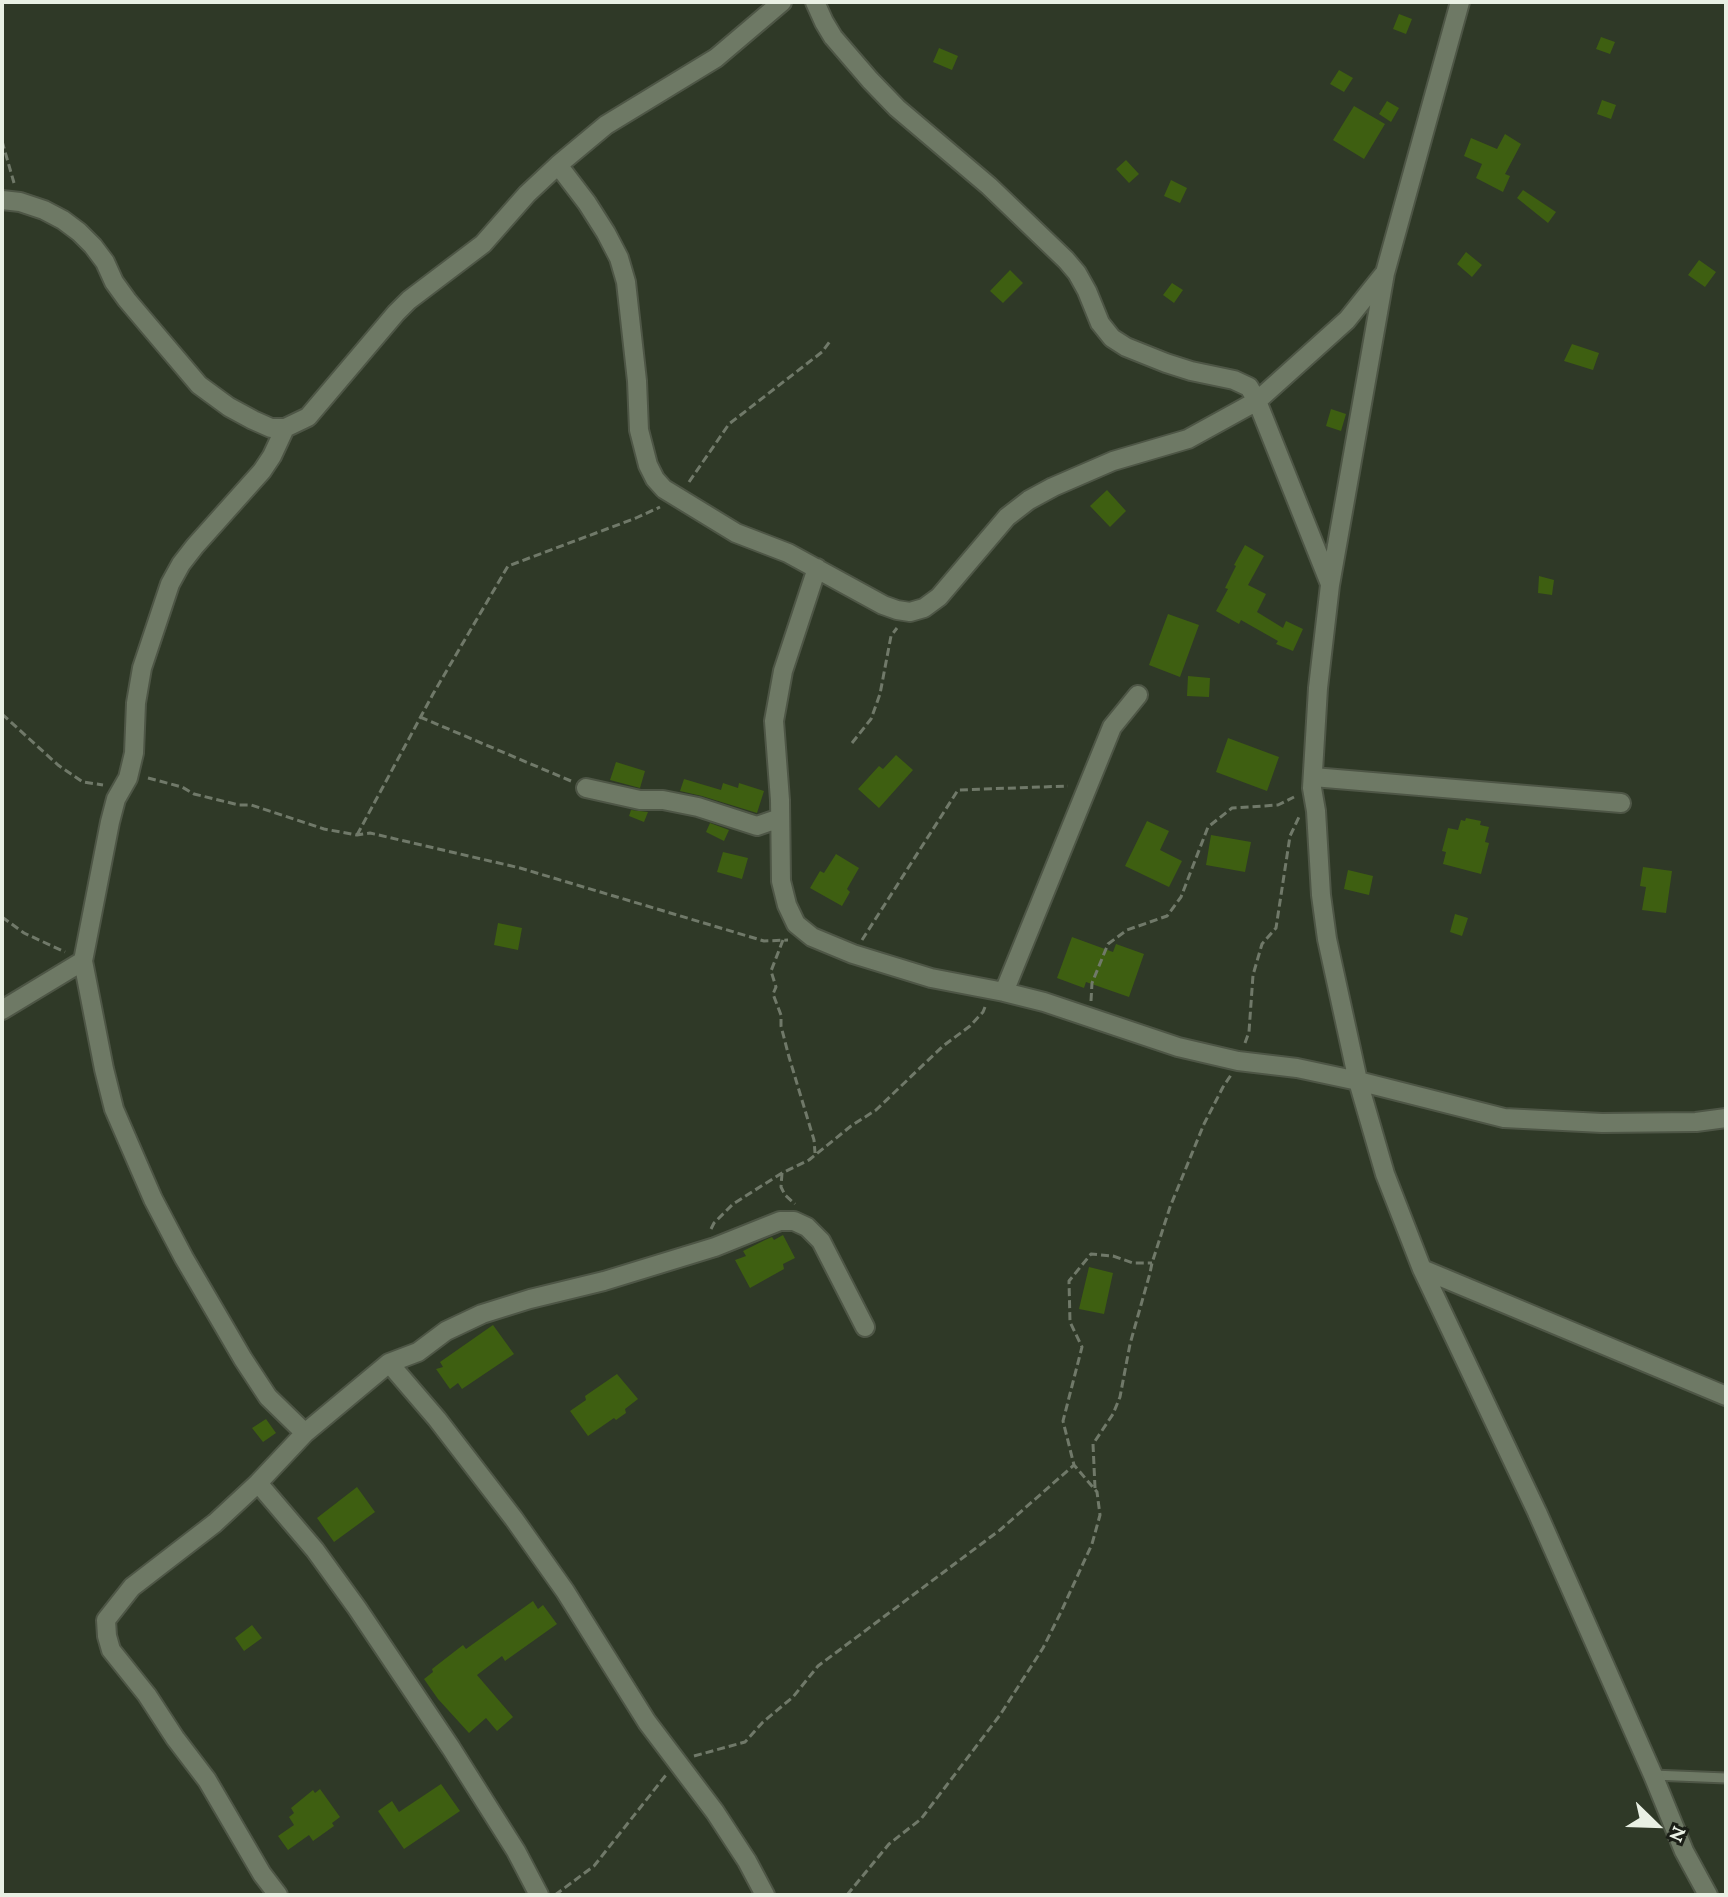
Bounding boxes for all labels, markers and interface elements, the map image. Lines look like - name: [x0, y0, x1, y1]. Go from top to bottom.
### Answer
- north arrow: [1616, 1785, 1696, 1865]
- text: N: [1664, 1823, 1693, 1846]

